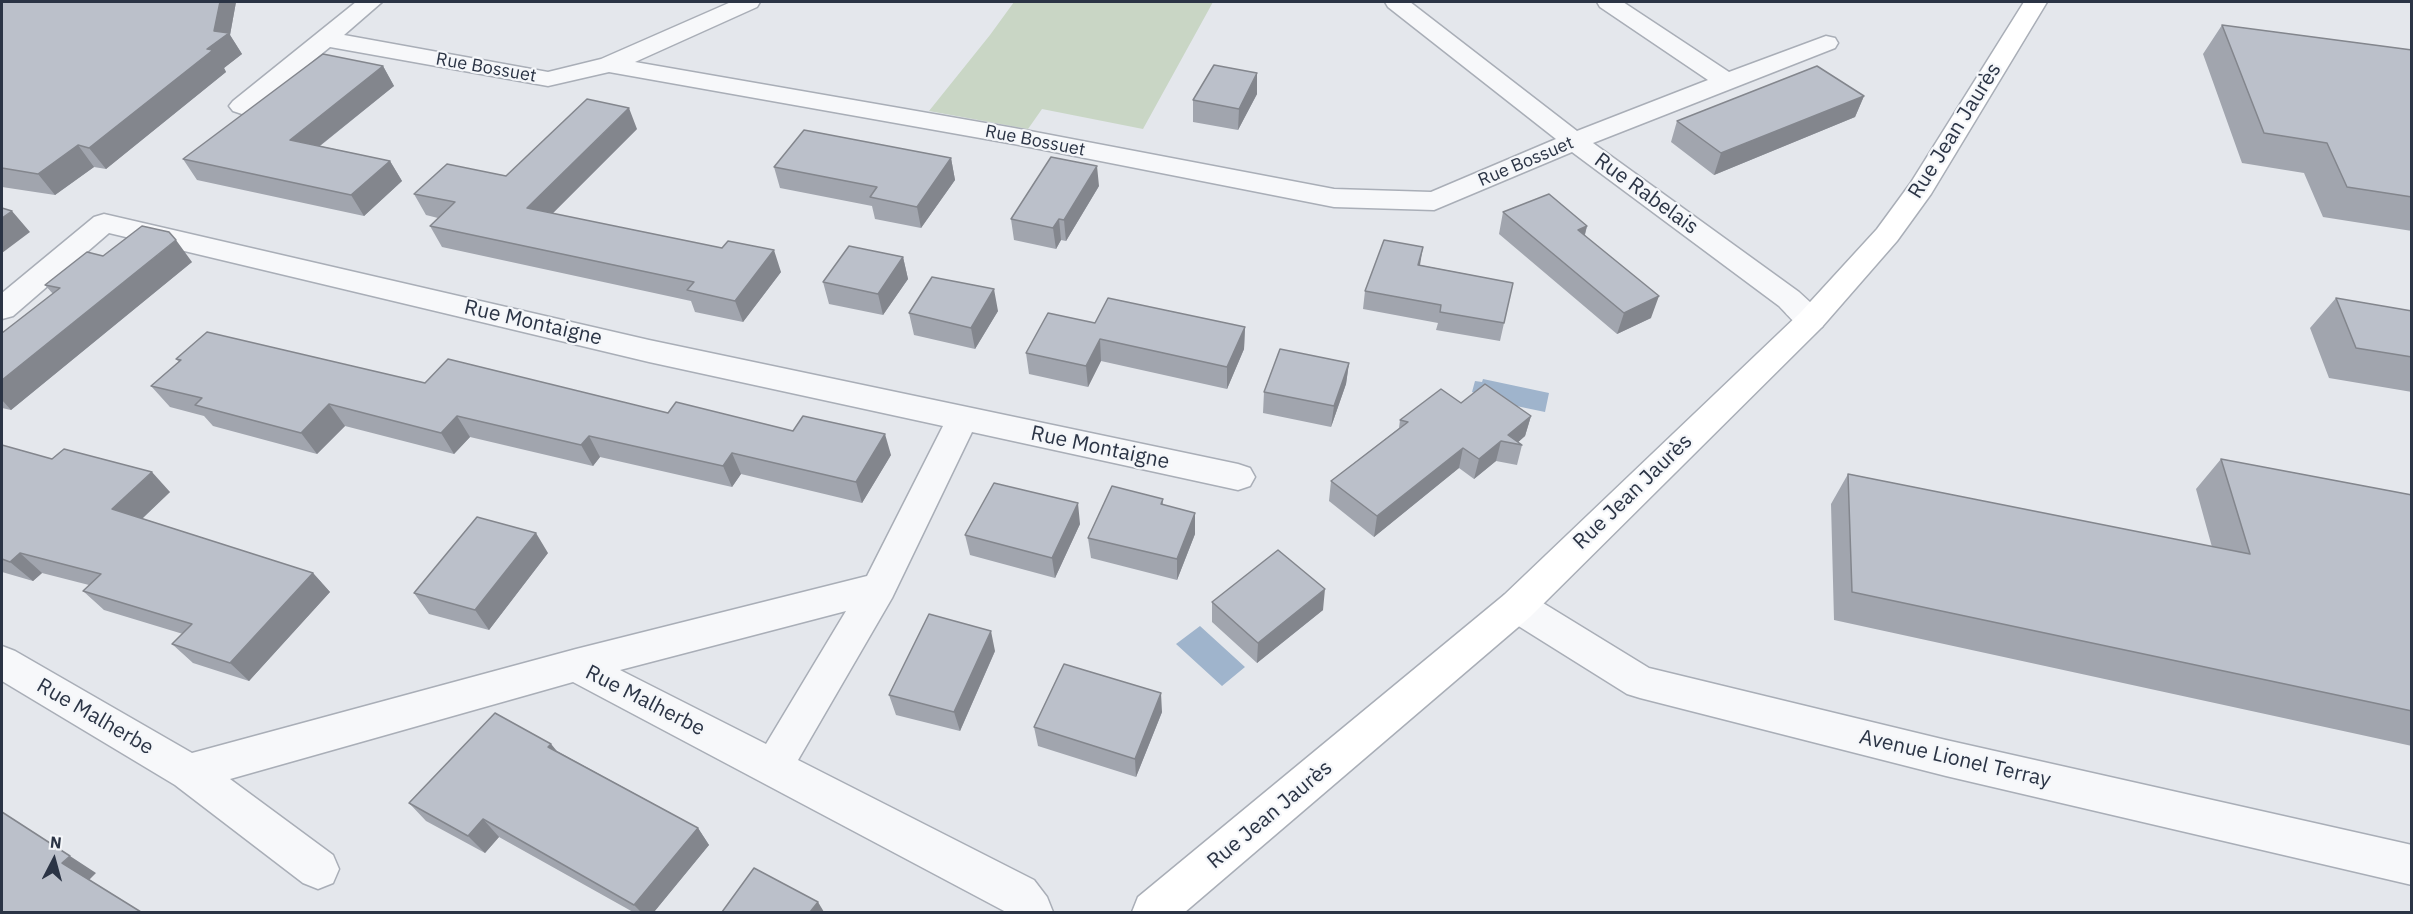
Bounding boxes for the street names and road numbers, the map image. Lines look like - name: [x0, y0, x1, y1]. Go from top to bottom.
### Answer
- street label: Rue Bossuet: [434, 49, 538, 87]
- street label: Rue Jean Jaurès: [1903, 58, 2007, 204]
- street label: Rue Bossuet: [983, 121, 1087, 161]
- street label: Rue Bossuet: [1475, 132, 1577, 192]
- street label: Rue Rabelais: [1589, 148, 1703, 240]
- street label: Rue Montaigne: [461, 295, 605, 351]
- street label: Rue Montaigne: [1028, 421, 1172, 475]
- street label: Rue Jean Jaurès: [1568, 429, 1698, 555]
- street label: Rue Malherbe: [581, 660, 709, 742]
- street label: Rue Malherbe: [32, 673, 158, 761]
- street label: Avenue Lionel Terray: [1857, 725, 2053, 793]
- street label: Rue Jean Jaurès: [1202, 755, 1338, 875]

